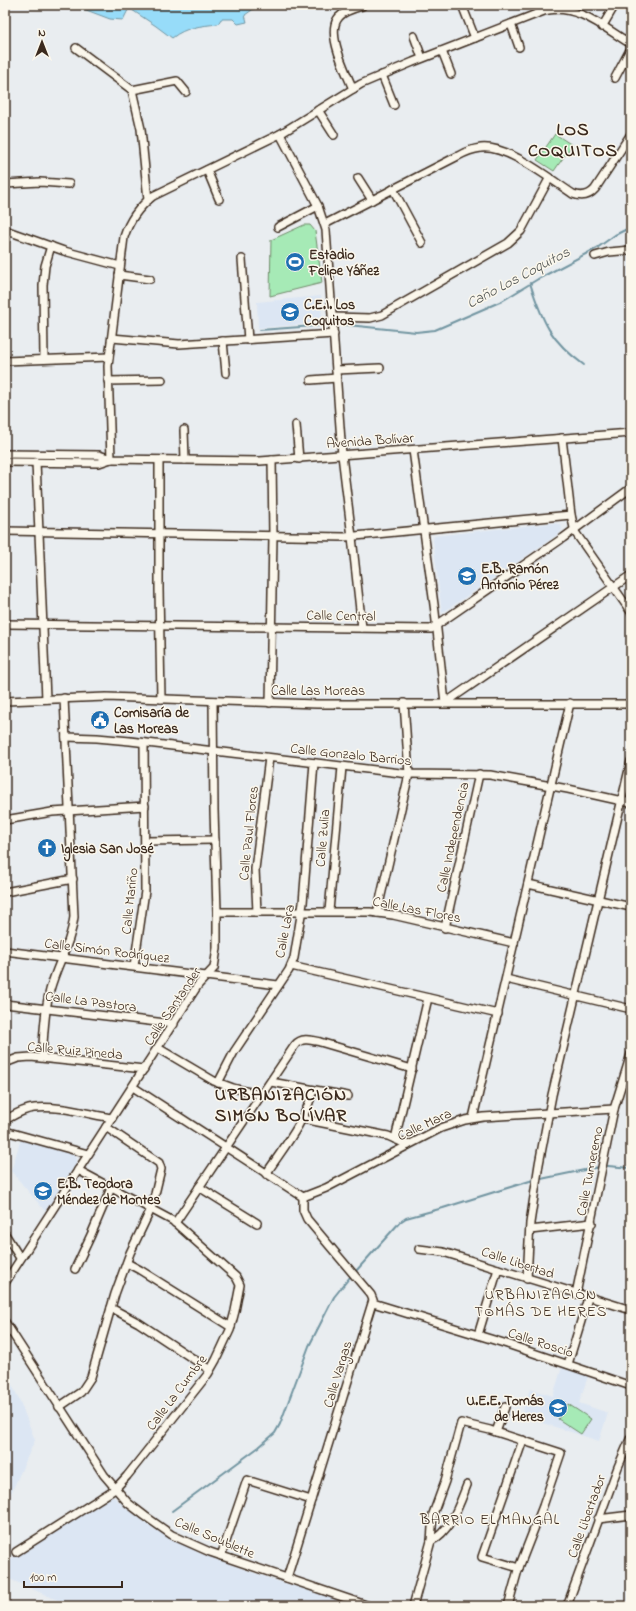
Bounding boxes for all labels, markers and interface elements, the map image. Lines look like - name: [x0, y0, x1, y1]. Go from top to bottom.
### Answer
- north arrow: [22, 22, 62, 62]
- text: N: [38, 25, 46, 41]
- district label: LOS COQUITOS: [528, 118, 618, 165]
- water label: Caño Los Coquitos: [463, 241, 574, 314]
- place label: Estadio Felipe Yáñez: [308, 245, 380, 282]
- sports icon: Estadio Felipe Yáñez: [284, 251, 306, 273]
- place label: C.E.I. Los Coquitos: [304, 295, 355, 332]
- school or university icon: C.E.I. Los Coquitos: [279, 301, 301, 323]
- street label: Avenida Bolívar: [326, 428, 415, 455]
- place label: E.B. Ramón Antonio Pérez: [481, 559, 560, 596]
- school or university icon: E.B. Ramón Antonio Pérez: [456, 565, 478, 587]
- street label: Calle Central: [306, 605, 376, 628]
- street label: Calle Las Moreas: [271, 681, 365, 702]
- place label: Comisaría de Las Moreas: [114, 703, 190, 740]
- public building icon: Comisaría de Las Moreas: [89, 709, 111, 731]
- street label: Calle Gonzalo Barrios: [289, 739, 413, 772]
- street label: Calle Independencia: [432, 780, 475, 894]
- street label: Calle Paul Flores: [234, 785, 265, 881]
- street label: Calle Zulia: [311, 808, 336, 868]
- church icon: Iglesia San José: [36, 837, 58, 859]
- place label: Iglesia San José: [61, 839, 155, 862]
- street label: Calle Mariño: [117, 867, 144, 935]
- street label: Calle Las Flores: [371, 892, 463, 929]
- street label: Calle Lara: [270, 903, 301, 960]
- street label: Calle Simón Rodríguez: [43, 933, 171, 971]
- street label: Calle Santander: [139, 963, 208, 1050]
- street label: Calle La Pastora: [44, 986, 138, 1019]
- street label: Calle Ruiz Pineda: [26, 1037, 123, 1066]
- district label: URBANIZACIÓN SIMÓN BOLÍVAR: [215, 1083, 347, 1130]
- street label: Calle Mara: [394, 1104, 455, 1147]
- street label: Calle Tumeremo: [572, 1125, 609, 1218]
- place label: E.B. Teodora Méndez de Montes: [57, 1174, 161, 1211]
- school or university icon: E.B. Teodora Méndez de Montes: [32, 1180, 54, 1202]
- street label: Calle Libertad: [478, 1242, 557, 1285]
- district label: URBANIZACIÓN TOMÁS DE HERES: [475, 1284, 607, 1323]
- street label: Calle Roscio: [505, 1323, 576, 1364]
- street label: Calle Vargas: [318, 1338, 360, 1411]
- street label: Calle La Cumbre: [142, 1350, 213, 1435]
- place label: U.E.E. Tomás de Heres: [466, 1391, 544, 1428]
- school or university icon: U.E.E. Tomás de Heres: [547, 1397, 569, 1419]
- street label: Calle Libertador: [563, 1471, 612, 1561]
- district label: BARRIO EL MANGAL: [419, 1509, 560, 1531]
- street label: Calle Soublette: [171, 1512, 258, 1565]
- scale bar: [24, 1563, 122, 1589]
- text: 100 m: [30, 1569, 57, 1587]

